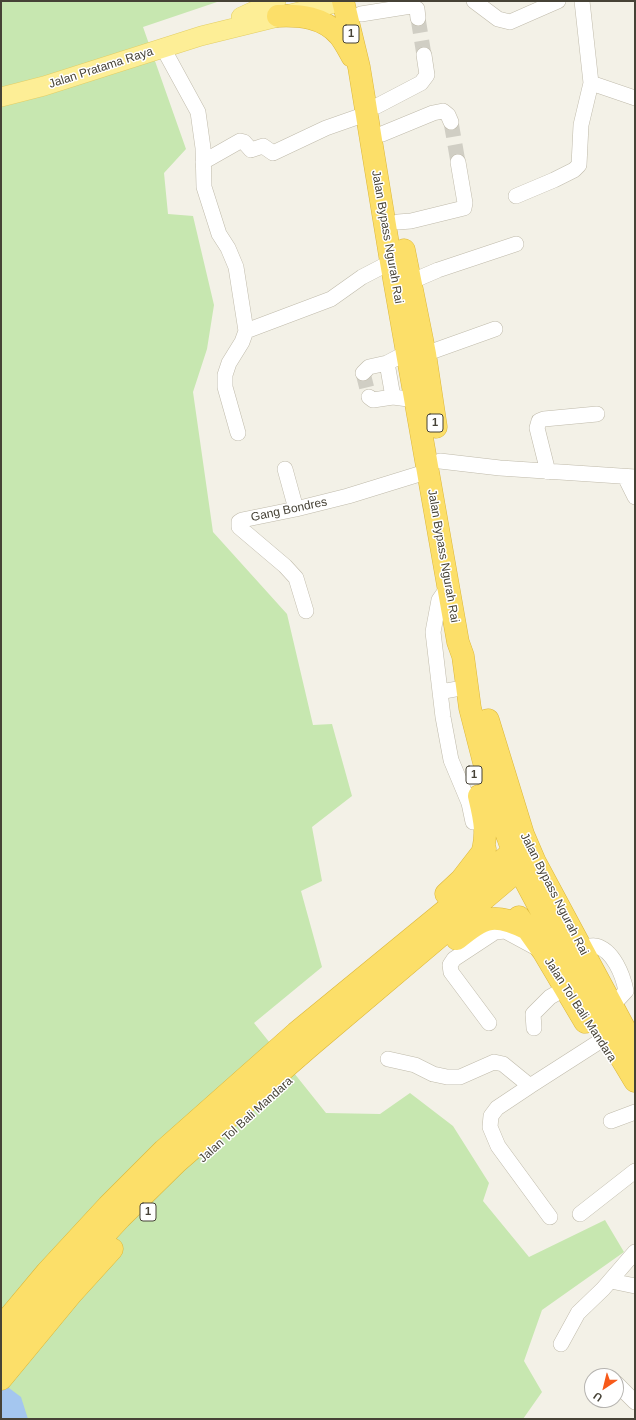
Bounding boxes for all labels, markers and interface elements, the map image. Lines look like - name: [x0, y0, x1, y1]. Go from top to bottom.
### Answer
- road number: 1: [343, 25, 359, 43]
- street label: Jalan Pratama Raya: [47, 44, 155, 92]
- street label: Jalan Bypass Ngurah Rai: [368, 169, 406, 305]
- road number: 1: [427, 414, 443, 432]
- street label: Jalan Bypass Ngurah Rai: [424, 488, 462, 624]
- street label: Gang Bondres: [250, 495, 328, 525]
- road number: 1: [466, 766, 482, 784]
- street label: Jalan Bypass Ngurah Rai: [517, 830, 591, 958]
- street label: Jalan Tol Bali Mandara: [541, 955, 619, 1065]
- street label: Jalan Tol Bali Mandara: [196, 1074, 296, 1166]
- road number: 1: [140, 1203, 156, 1221]
- north arrow: [584, 1368, 624, 1408]
- text: U: [591, 1390, 604, 1404]

